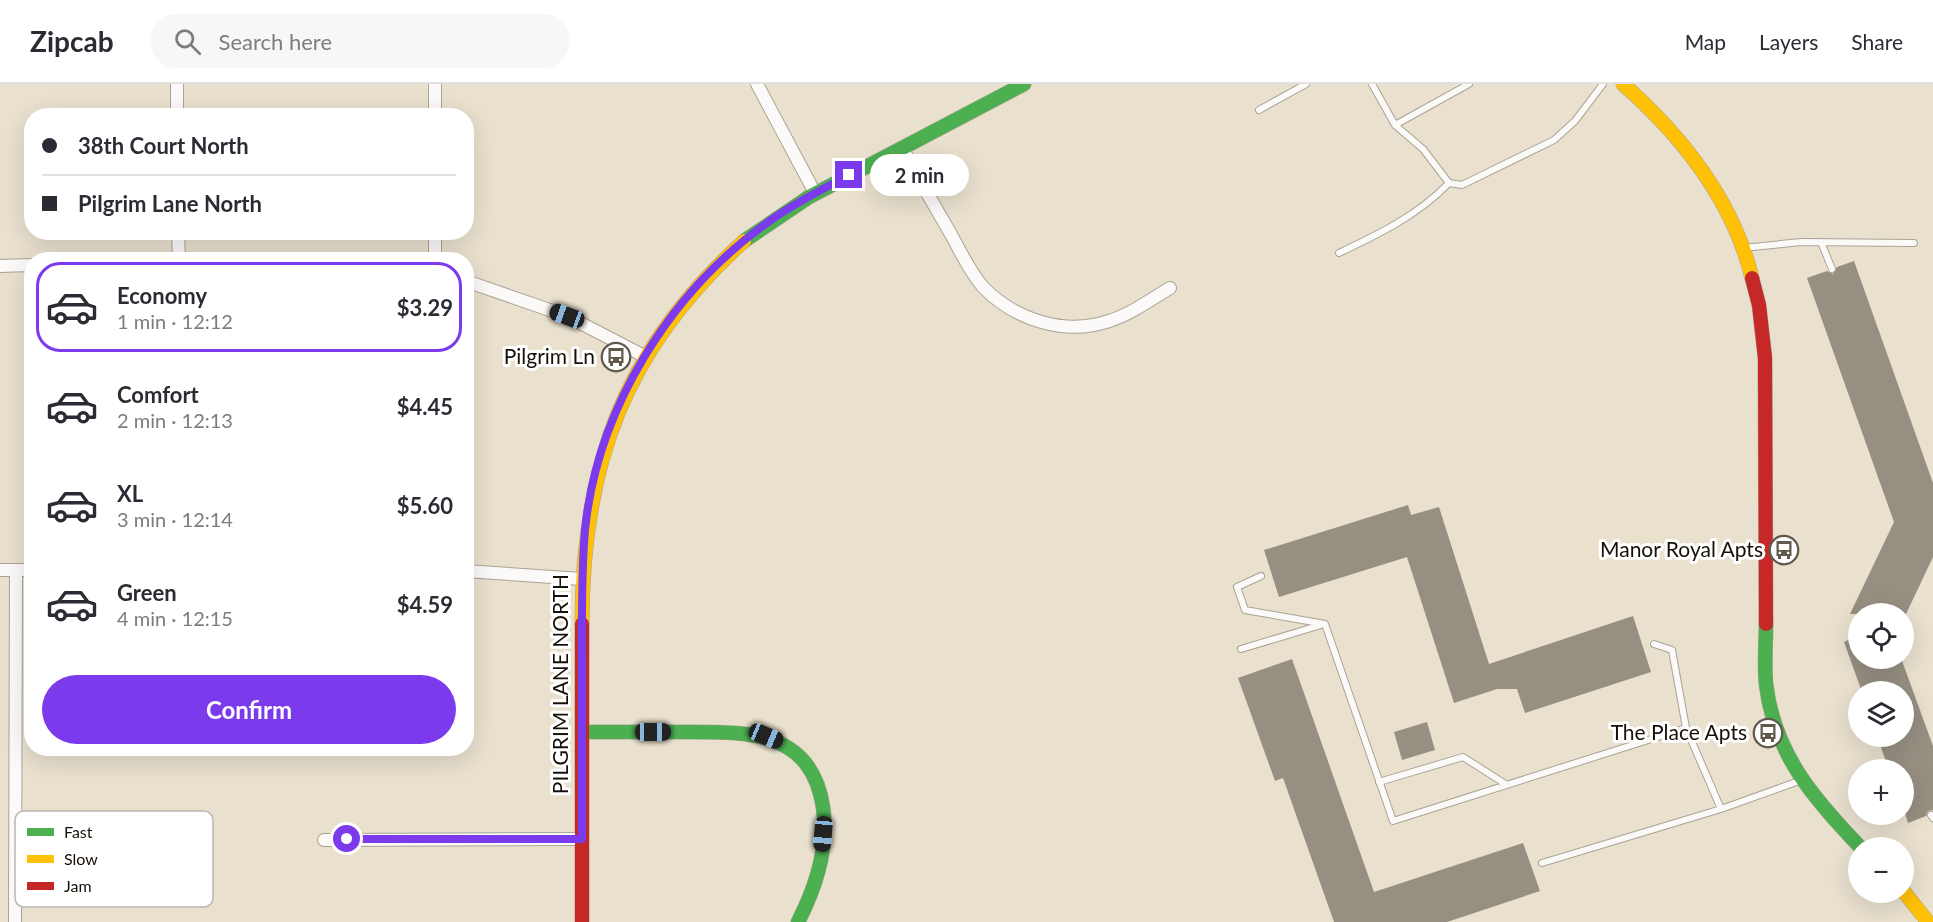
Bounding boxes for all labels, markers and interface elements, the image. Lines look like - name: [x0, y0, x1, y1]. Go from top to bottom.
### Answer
- search box: [150, 14, 570, 68]
- text: Zipcab: [30, 24, 114, 58]
- icon: search: [171, 25, 204, 58]
- text: Search here: [219, 28, 332, 55]
- text: Map: [1685, 29, 1726, 54]
- text: Layers: [1759, 29, 1818, 54]
- text: Share: [1851, 29, 1903, 54]
- text: 38th Court North: [78, 132, 249, 159]
- callout: 2 min: [870, 154, 969, 196]
- route end: [835, 161, 862, 188]
- text: 2 min: [895, 163, 944, 187]
- text: Pilgrim Lane North: [78, 190, 262, 217]
- icon: car: [45, 280, 99, 334]
- text: Economy: [117, 282, 207, 309]
- text: $3.29: [397, 294, 453, 321]
- car: [547, 301, 587, 331]
- text: 1 min · 12:12: [117, 309, 233, 333]
- bus stop icon: Pilgrim Ln: [600, 341, 632, 373]
- place label: Pilgrim Ln: [504, 343, 595, 368]
- icon: car: [45, 379, 99, 433]
- text: Comfort: [117, 381, 199, 408]
- text: $4.45: [397, 393, 453, 420]
- text: 2 min · 12:13: [117, 408, 233, 432]
- icon: car: [45, 478, 99, 532]
- text: XL: [117, 480, 143, 507]
- text: $5.60: [397, 492, 453, 519]
- text: 3 min · 12:14: [117, 507, 233, 531]
- bus stop icon: Manor Royal Apts: [1768, 534, 1800, 566]
- place label: Manor Royal Apts: [1600, 536, 1763, 561]
- street label: PILGRIM LANE NORTH: [547, 574, 572, 794]
- icon: car: [45, 577, 99, 631]
- text: Green: [117, 579, 177, 606]
- text: $4.59: [397, 591, 453, 618]
- map controls: [1848, 603, 1914, 903]
- button: locate: [1848, 603, 1914, 669]
- text: 4 min · 12:15: [117, 606, 233, 630]
- button: Confirm: [42, 675, 456, 744]
- button: layers: [1848, 681, 1914, 747]
- bus stop icon: The Place Apts: [1752, 717, 1784, 749]
- place label: The Place Apts: [1611, 719, 1747, 744]
- car: [746, 721, 786, 751]
- car: [635, 723, 671, 741]
- button: +: [1848, 759, 1914, 825]
- legend: [15, 811, 213, 907]
- car: [812, 815, 834, 853]
- text: Fast: [64, 822, 93, 841]
- route start: [333, 825, 360, 852]
- button: −: [1848, 837, 1914, 903]
- text: Slow: [64, 849, 98, 868]
- text: Jam: [64, 876, 92, 895]

